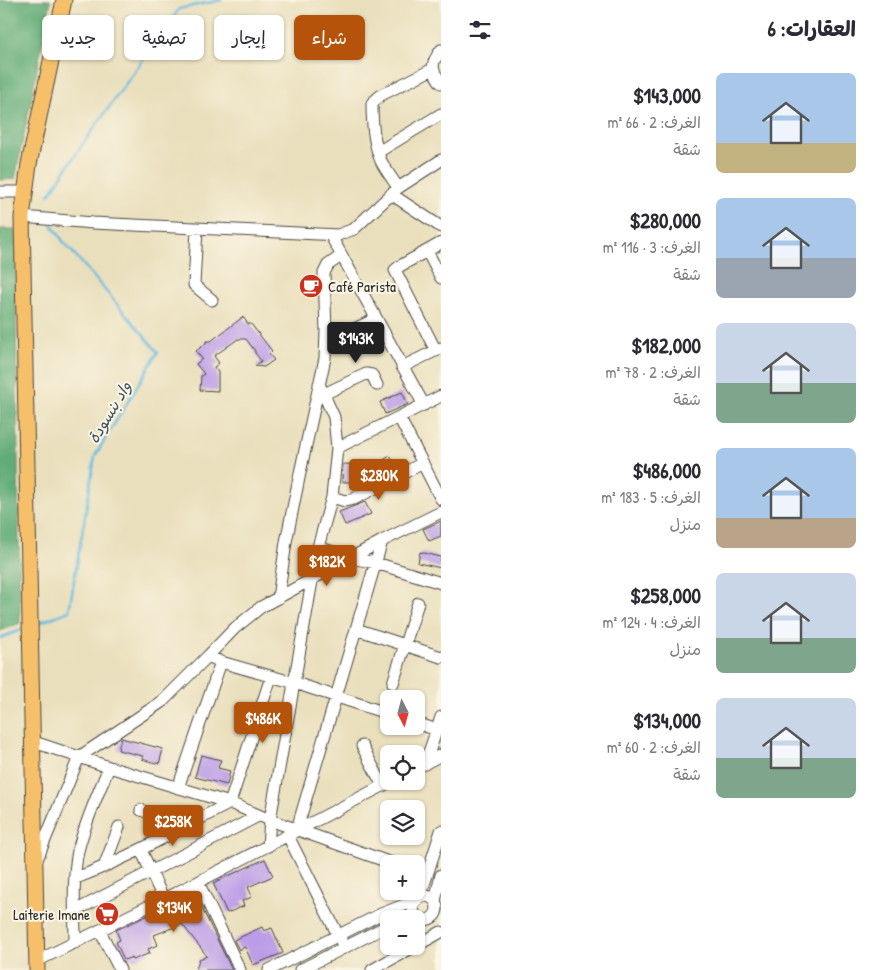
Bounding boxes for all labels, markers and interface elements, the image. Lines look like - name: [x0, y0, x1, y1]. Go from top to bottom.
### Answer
- text: العقارات: 6: [768, 14, 856, 43]
- chip: جديد: [42, 15, 114, 60]
- chip: تصفية: [124, 15, 204, 60]
- chip: إيجار: [214, 15, 284, 60]
- chip: شراء: [294, 15, 365, 60]
- icon: filters: [466, 16, 494, 44]
- text: $143,000: [633, 81, 701, 110]
- icon: home: [756, 93, 816, 153]
- text: الغرف: 2 · 66 m²: [608, 111, 701, 133]
- text: شقة: [673, 138, 701, 160]
- text: $280,000: [630, 206, 701, 235]
- icon: home: [756, 218, 816, 278]
- text: الغرف: 3 · 116 m²: [603, 236, 701, 258]
- text: شقة: [673, 263, 701, 285]
- cafe icon: Café Parista: [298, 273, 324, 299]
- place label: Café Parista: [328, 276, 396, 297]
- pin: $143K: [321, 322, 391, 364]
- text: $143K: [338, 327, 374, 349]
- text: $182,000: [631, 331, 701, 360]
- icon: home: [756, 343, 816, 403]
- text: الغرف: 2 · 78 m²: [606, 361, 701, 383]
- water label: واد بنسودة: [82, 376, 136, 447]
- text: شقة: [673, 388, 701, 410]
- text: $486,000: [633, 456, 701, 485]
- pin: $280K: [344, 458, 414, 501]
- text: $280K: [360, 464, 398, 486]
- icon: home: [756, 468, 816, 528]
- text: الغرف: 5 · 183 m²: [601, 486, 701, 508]
- text: منزل: [669, 513, 701, 535]
- pin: $182K: [292, 544, 362, 587]
- text: $182K: [309, 550, 345, 572]
- text: $258,000: [630, 581, 701, 610]
- icon: home: [756, 593, 816, 653]
- text: الغرف: 4 · 124 m²: [603, 611, 701, 633]
- text: منزل: [669, 638, 701, 660]
- north arrow: [380, 690, 425, 735]
- map controls: [380, 690, 425, 955]
- pin: $486K: [228, 702, 298, 744]
- text: $134,000: [633, 706, 701, 735]
- text: $486K: [245, 707, 281, 729]
- icon: home: [756, 718, 816, 778]
- text: الغرف: 2 · 60 m²: [607, 736, 701, 758]
- button: locate: [380, 745, 425, 790]
- text: شقة: [673, 763, 701, 785]
- button: layers: [380, 800, 425, 845]
- pin: $258K: [138, 804, 208, 847]
- text: $258K: [154, 810, 192, 832]
- button: +: [380, 855, 425, 900]
- pin: $134K: [139, 890, 209, 933]
- text: $134K: [156, 896, 192, 918]
- supermarket icon: Laiterie Imane: [94, 901, 120, 927]
- place label: Laiterie Imane: [13, 904, 90, 925]
- button: −: [380, 910, 425, 955]

